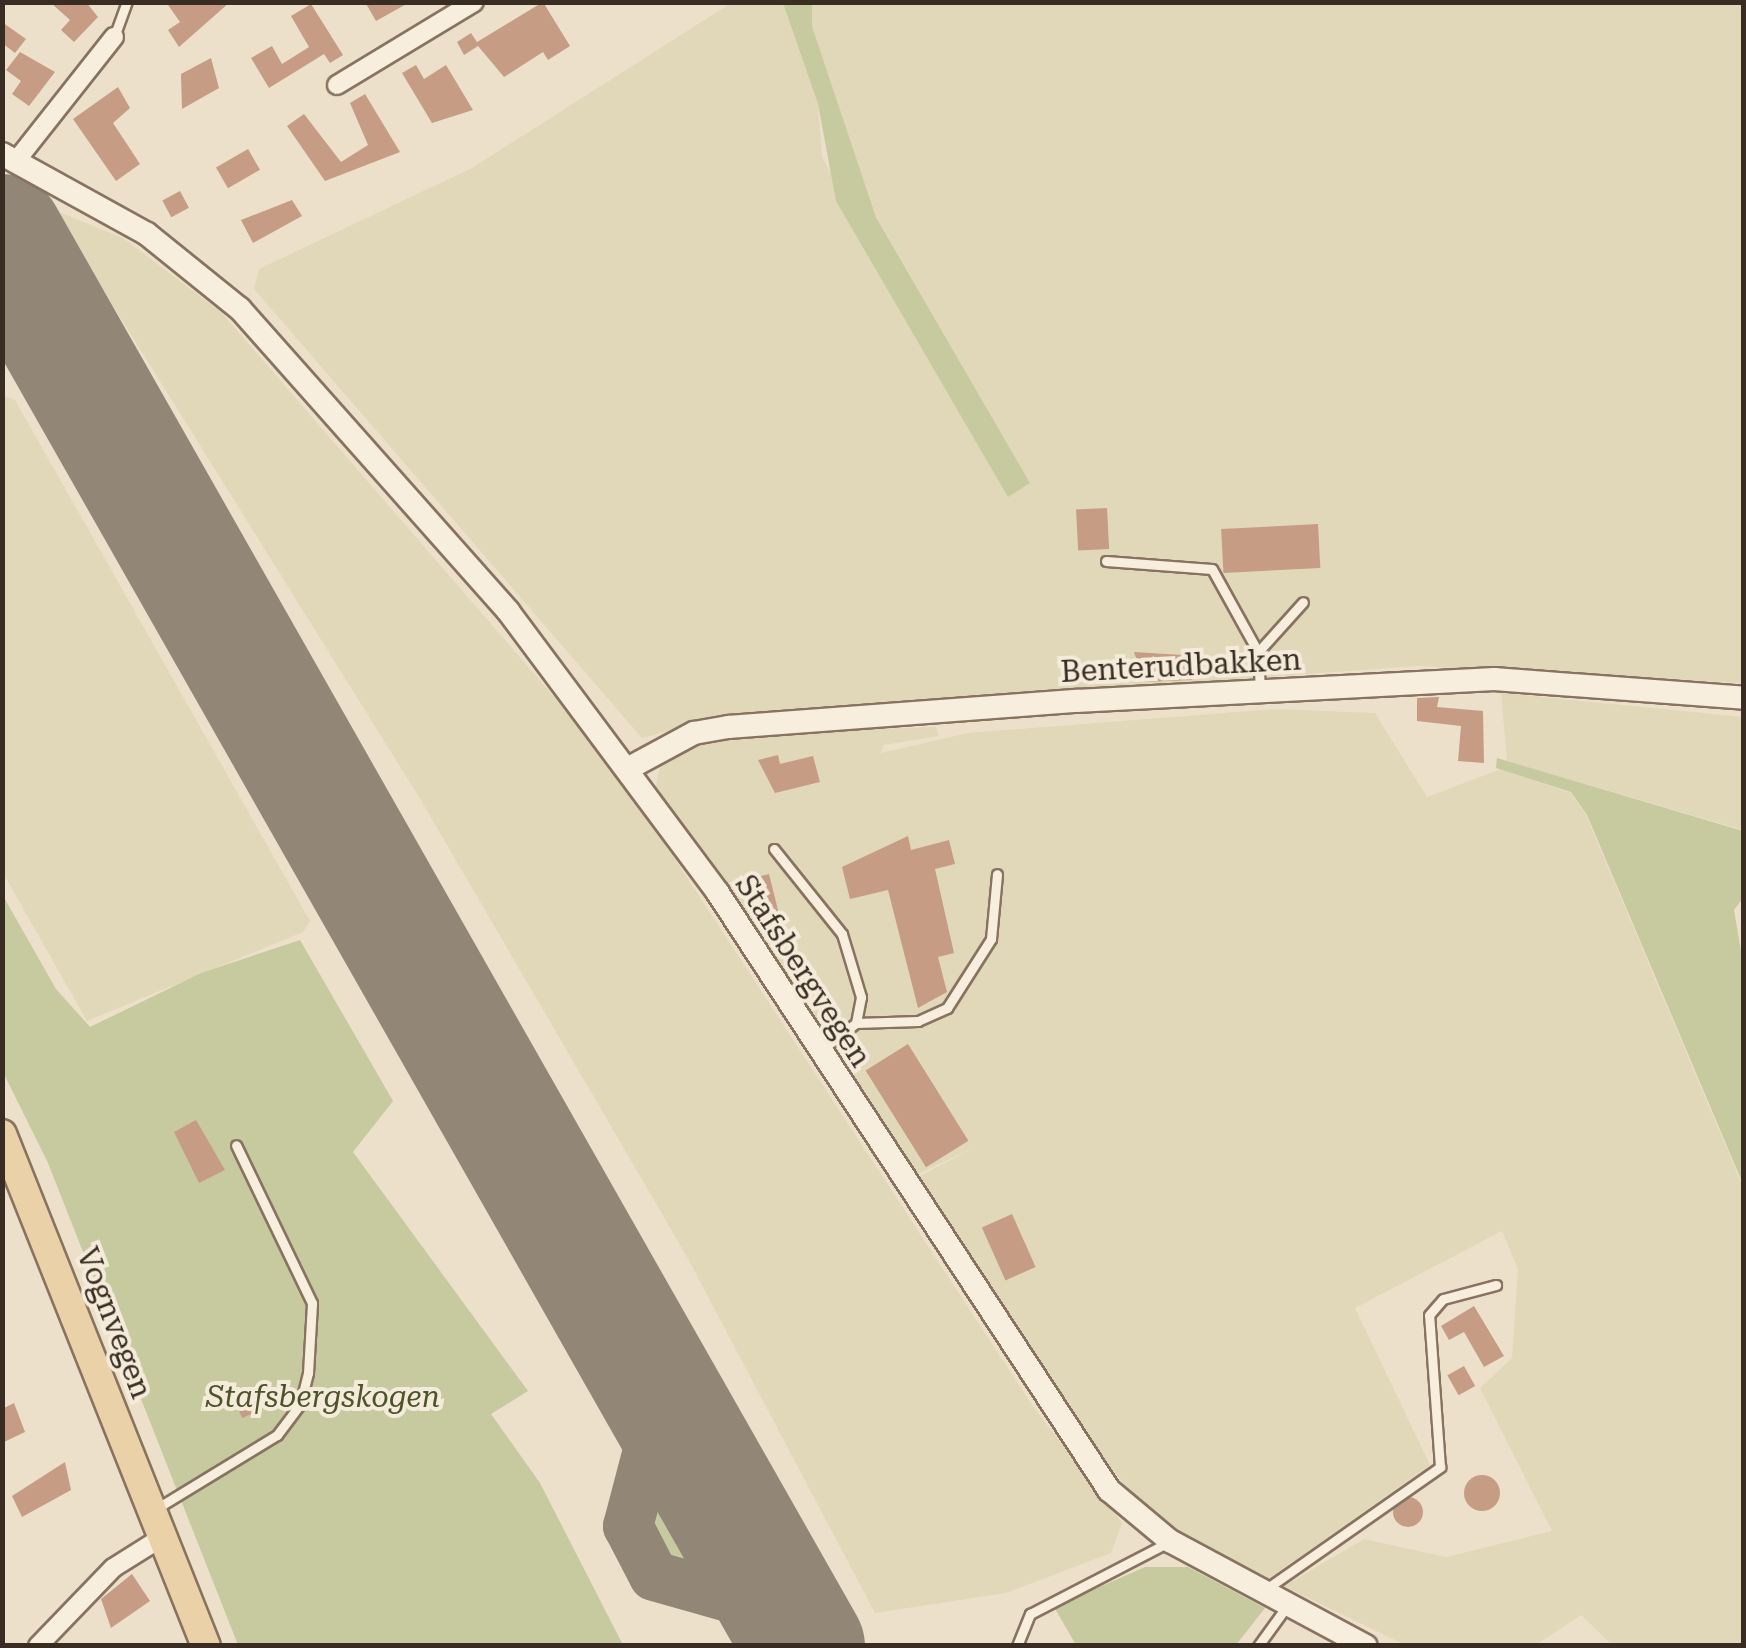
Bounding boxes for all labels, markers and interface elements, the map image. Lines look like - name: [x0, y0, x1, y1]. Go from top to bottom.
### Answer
- street label: Benterudbakken: [1060, 642, 1302, 690]
- street label: Stafsbergvegen: [728, 868, 878, 1074]
- street label: Vognvegen: [69, 1242, 159, 1404]
- park label: Stafsbergskogen: [206, 1379, 440, 1415]

